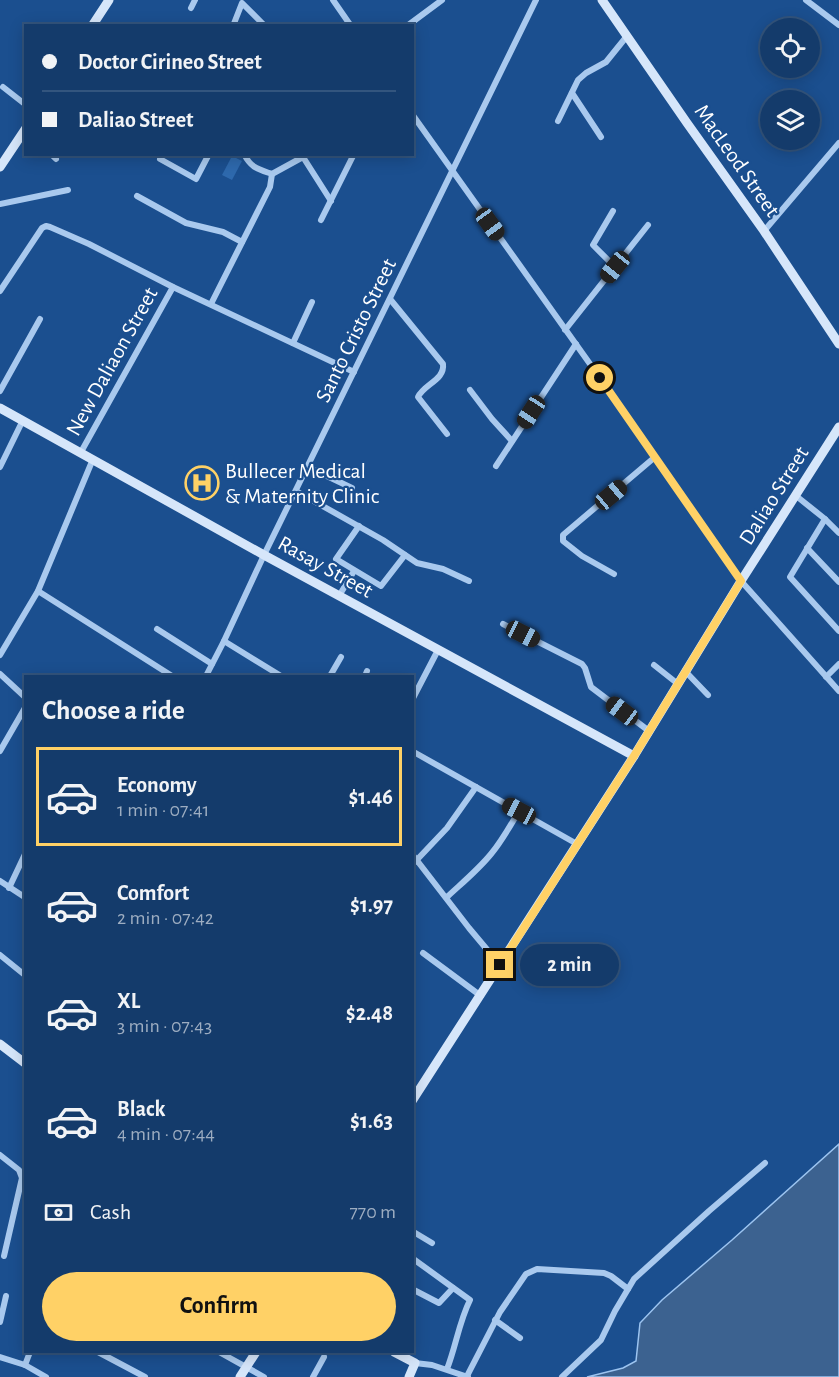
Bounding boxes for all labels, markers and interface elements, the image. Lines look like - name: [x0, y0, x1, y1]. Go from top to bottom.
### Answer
- map controls: [760, 18, 820, 150]
- button: locate: [760, 18, 820, 78]
- text: Doctor Cirineo Street: [78, 51, 262, 73]
- button: layers: [760, 90, 820, 150]
- street label: MacLeod Street: [690, 100, 784, 221]
- text: Daliao Street: [78, 109, 193, 131]
- car: [472, 204, 508, 244]
- car: [597, 247, 633, 287]
- street label: Santo Cristo Street: [312, 255, 400, 406]
- street label: New Daliaon Street: [62, 284, 162, 439]
- route start: [586, 364, 613, 391]
- car: [514, 392, 548, 432]
- street label: Daliao Street: [735, 442, 813, 549]
- place label: Bullecer Medical & Maternity Clinic: [225, 460, 380, 507]
- hospital icon: Bullecer Medical & Maternity Clinic: [184, 465, 220, 501]
- car: [591, 477, 631, 513]
- street label: Rasay Street: [274, 532, 377, 602]
- car: [503, 618, 543, 650]
- car: [602, 693, 642, 729]
- text: Choose a ride: [42, 697, 185, 724]
- icon: car: [45, 770, 99, 824]
- text: Economy: [117, 774, 197, 796]
- text: $1.46: [348, 786, 393, 808]
- car: [499, 795, 539, 827]
- text: 1 min · 07:41: [117, 800, 210, 820]
- icon: car: [45, 878, 99, 932]
- text: Comfort: [117, 882, 189, 904]
- text: $1.97: [350, 894, 393, 916]
- text: 2 min · 07:42: [117, 908, 214, 928]
- callout: 2 min: [521, 944, 620, 986]
- route end: [486, 951, 513, 978]
- text: 2 min: [547, 955, 592, 975]
- icon: car: [45, 986, 99, 1040]
- text: XL: [117, 990, 140, 1012]
- text: $2.48: [346, 1002, 393, 1024]
- text: 3 min · 07:43: [117, 1016, 212, 1036]
- icon: car: [45, 1094, 99, 1148]
- text: Black: [117, 1098, 165, 1120]
- text: $1.63: [350, 1110, 393, 1132]
- text: 4 min · 07:44: [117, 1124, 215, 1144]
- icon: cash: [42, 1196, 75, 1229]
- text: Cash: [90, 1201, 131, 1223]
- text: 770 m: [349, 1202, 396, 1222]
- button: Confirm: [42, 1272, 396, 1341]

